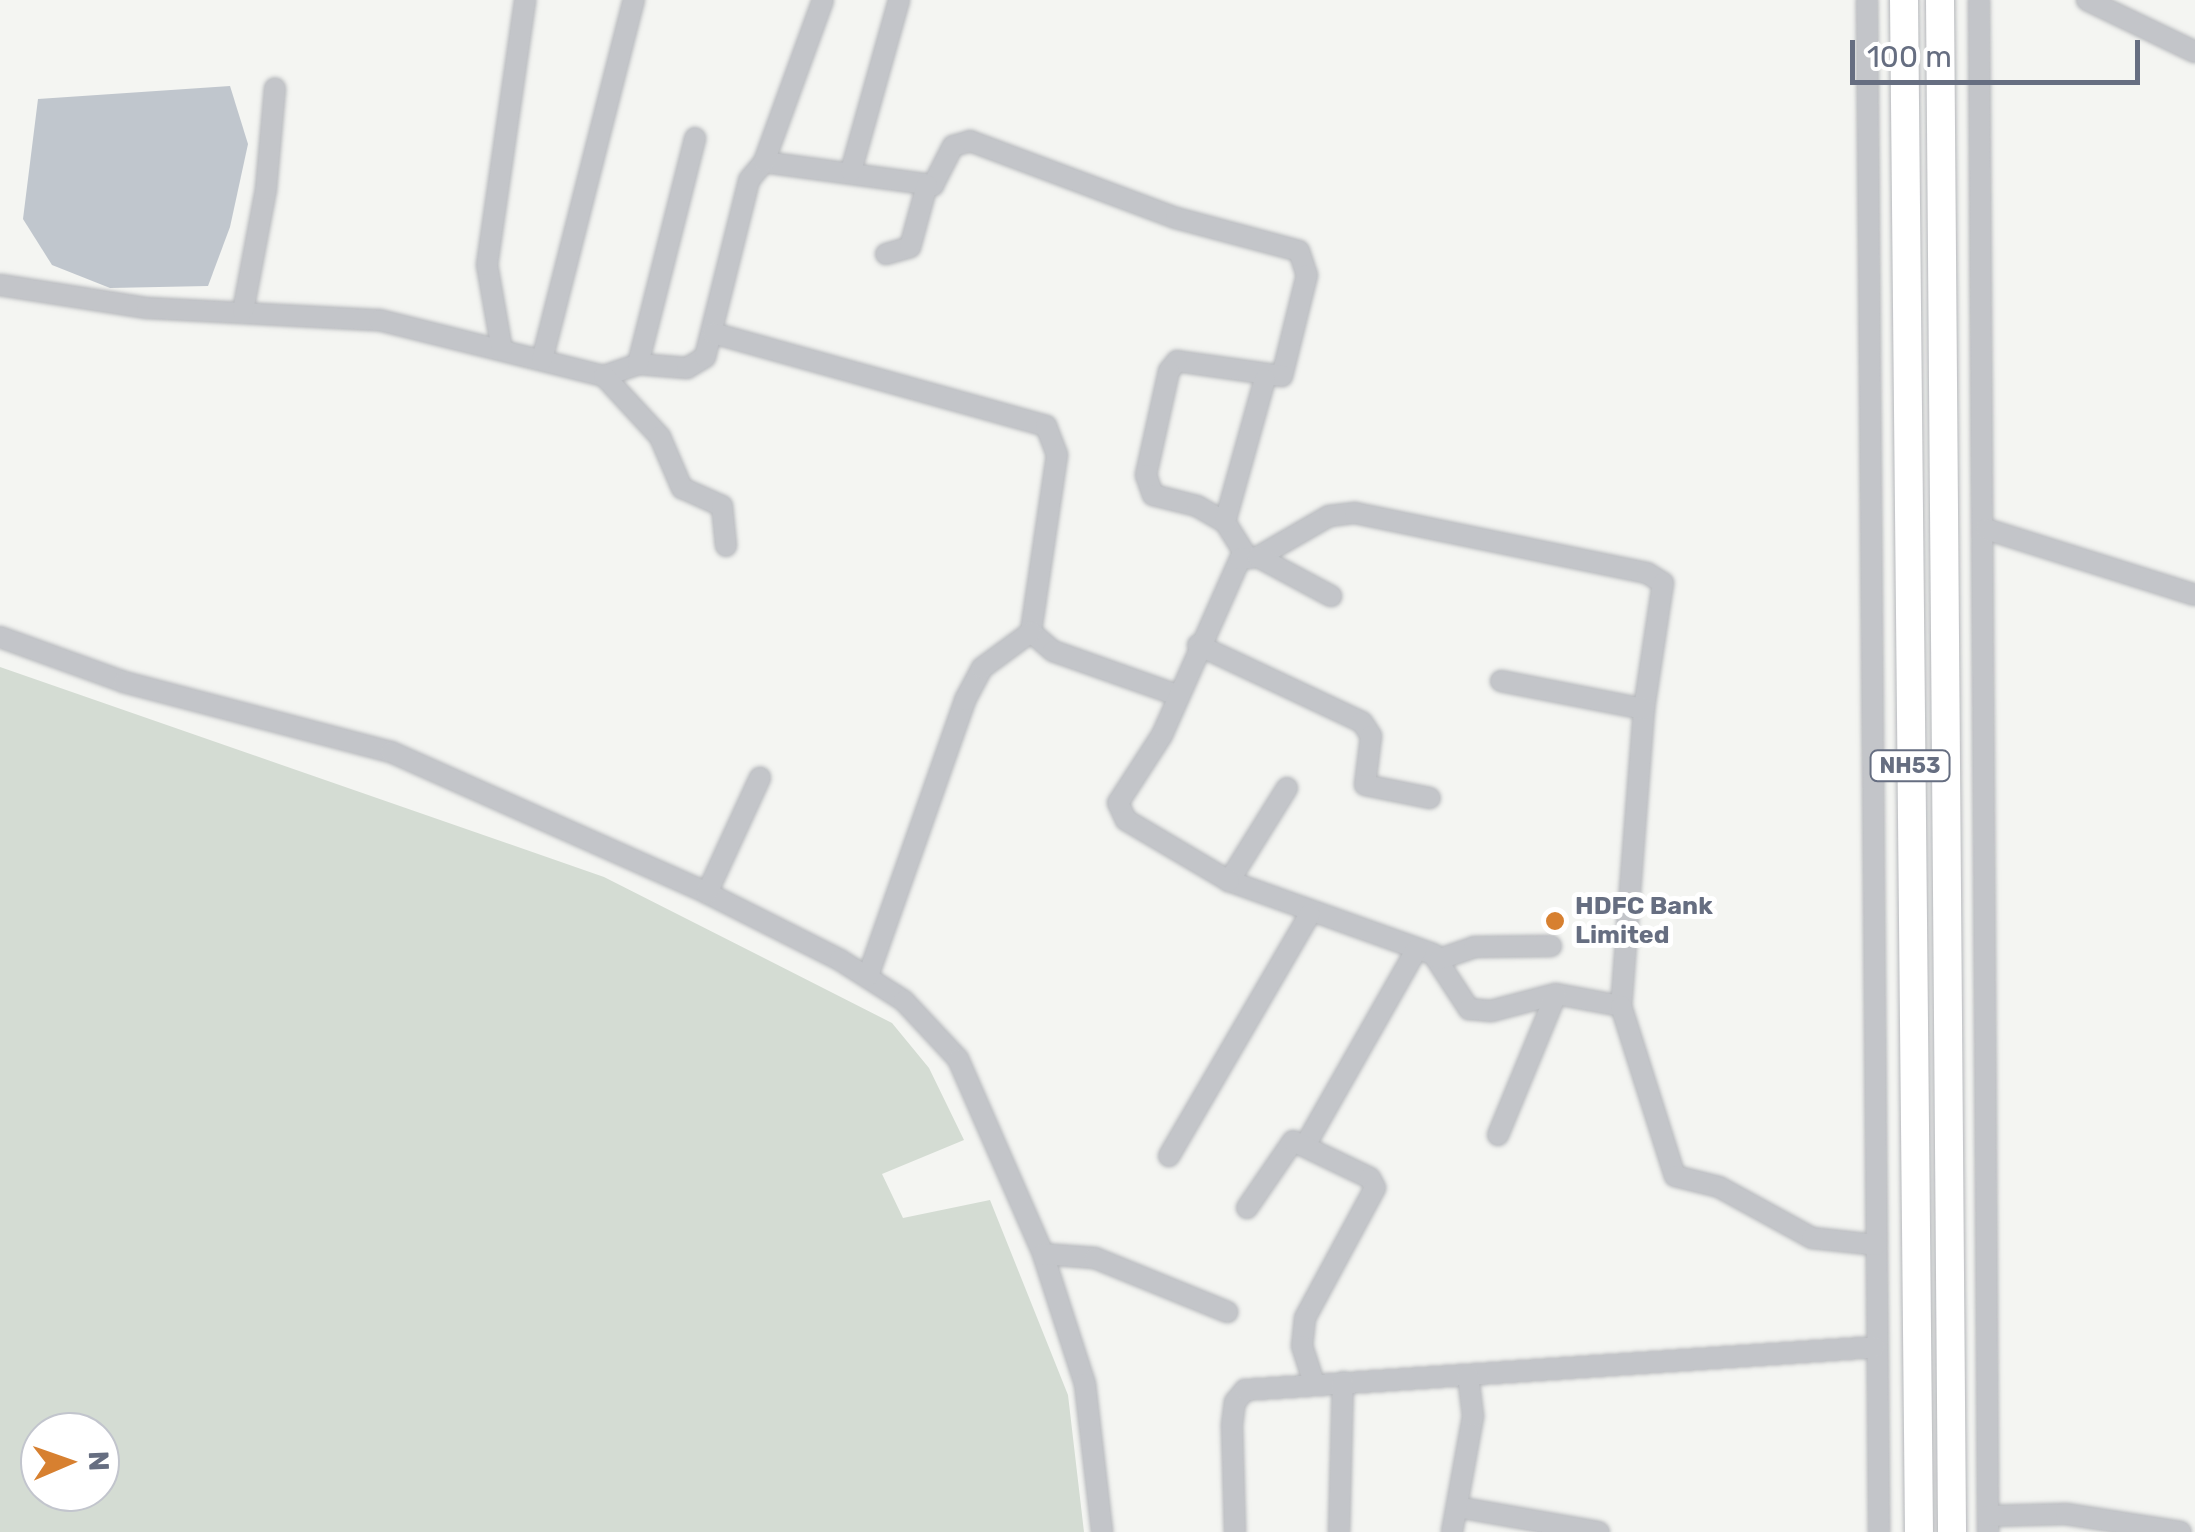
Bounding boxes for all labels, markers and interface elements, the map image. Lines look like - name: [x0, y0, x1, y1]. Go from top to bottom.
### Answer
- scale bar: [1855, 20, 2145, 82]
- text: 100 m: [1867, 39, 1952, 75]
- road number: NH53: [1868, 749, 1952, 783]
- place label: HDFC Bank Limited: [1575, 892, 1713, 951]
- marker: HDFC Bank Limited: [1544, 910, 1566, 932]
- north arrow: [20, 1412, 120, 1512]
- text: N: [82, 1450, 115, 1472]

